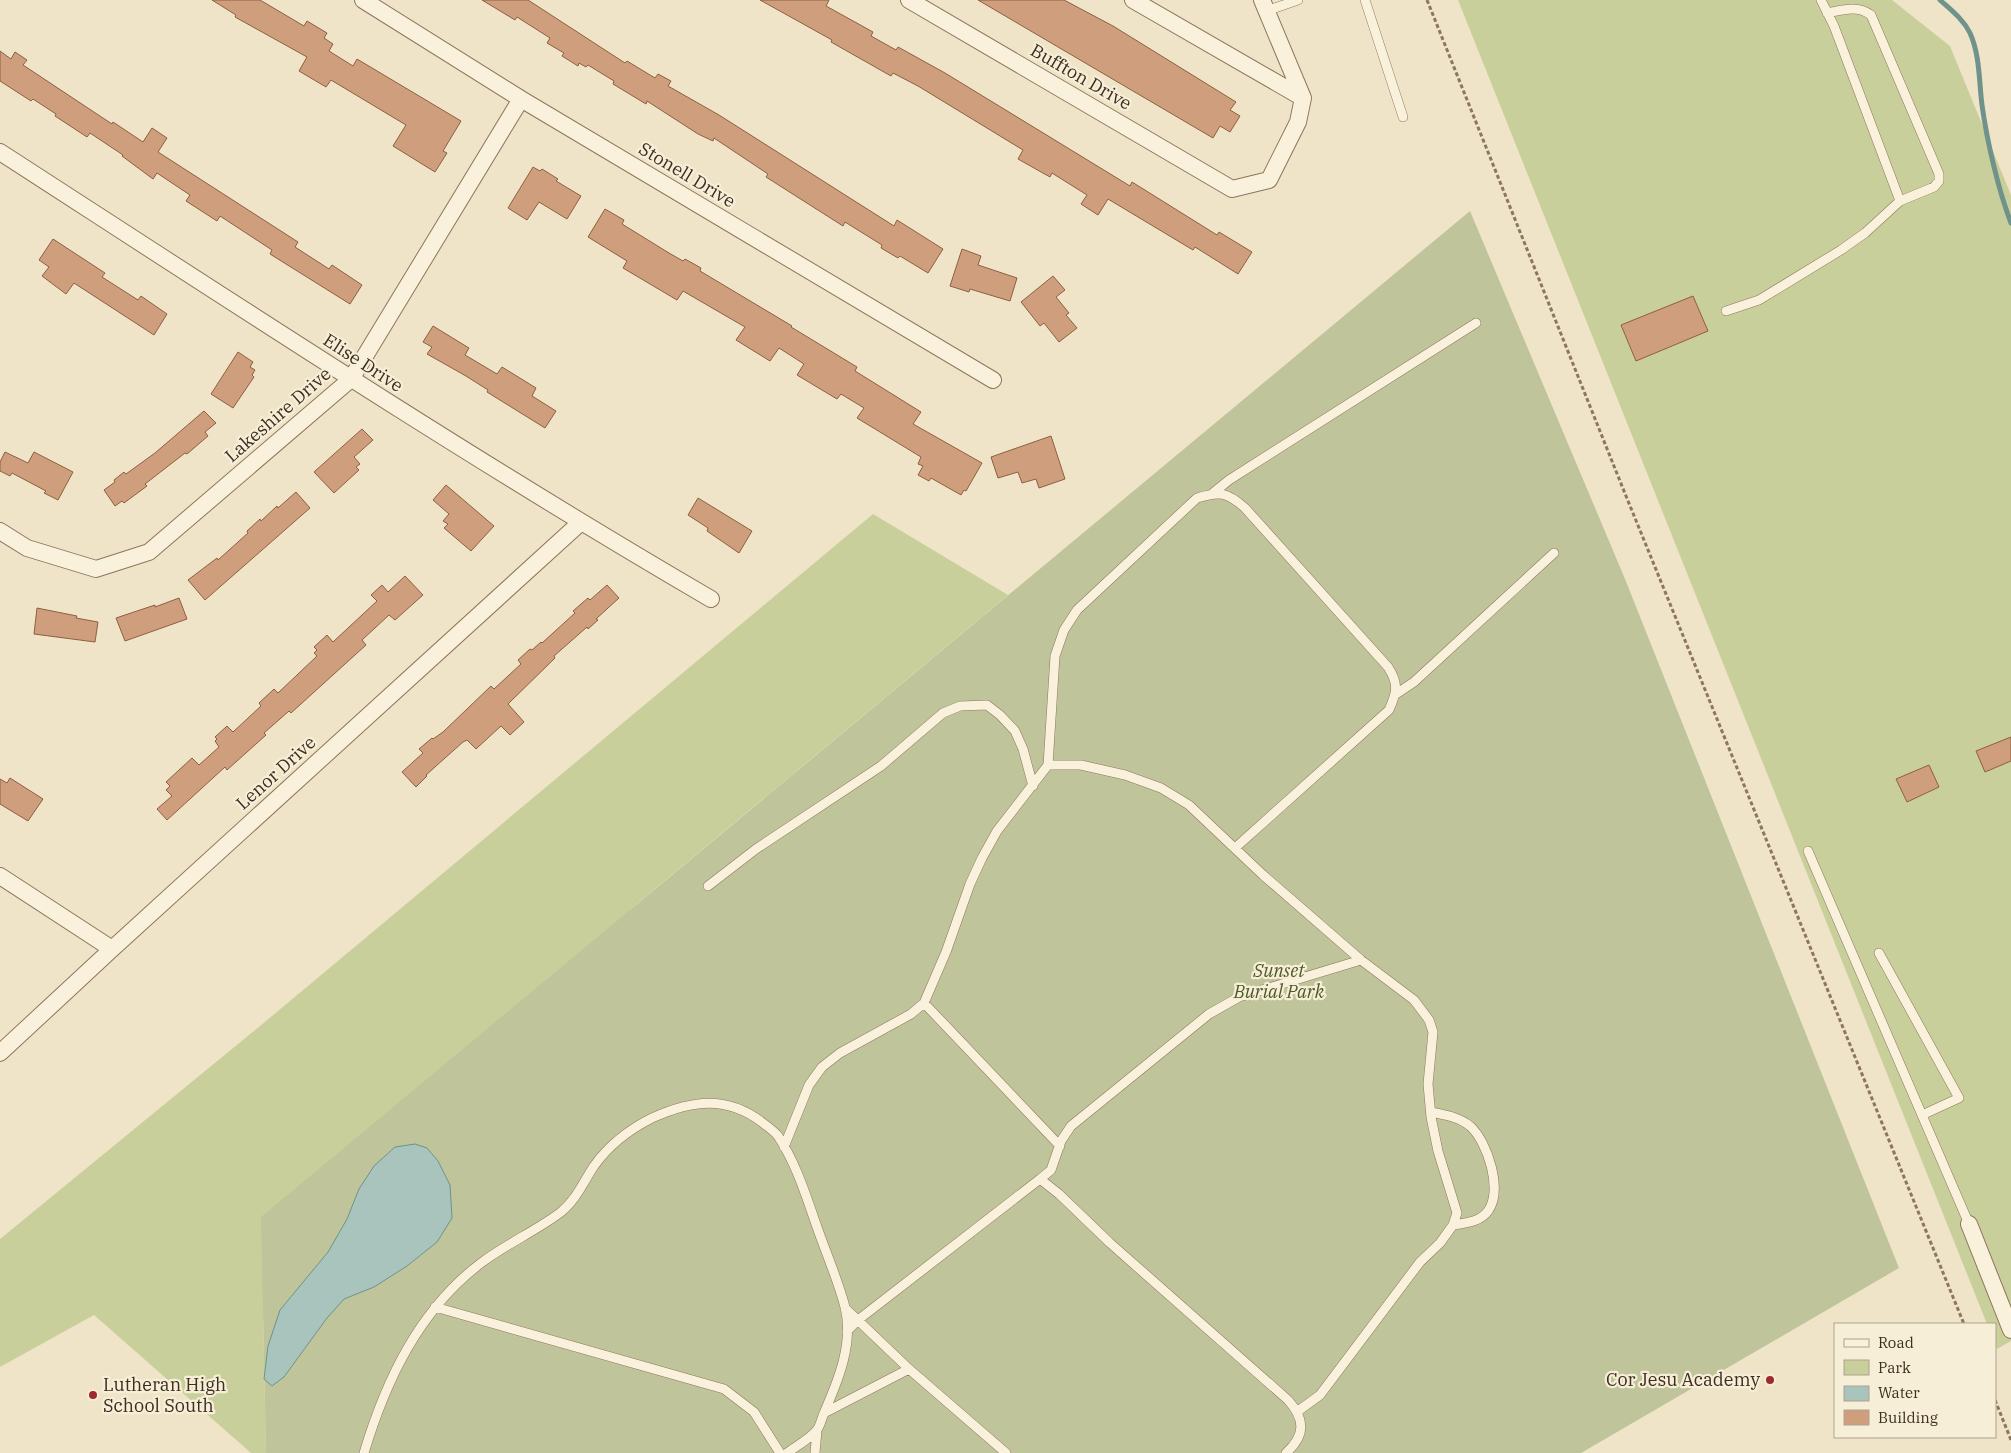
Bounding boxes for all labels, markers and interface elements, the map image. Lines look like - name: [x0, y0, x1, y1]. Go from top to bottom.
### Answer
- street label: Buffton Drive: [1027, 38, 1136, 115]
- street label: Stonell Drive: [635, 137, 740, 212]
- street label: Elise Drive: [319, 328, 408, 397]
- street label: Lakeshire Drive: [220, 362, 336, 467]
- street label: Lenor Drive: [231, 731, 320, 814]
- park label: Sunset Burial Park: [1233, 959, 1325, 1003]
- legend: [1834, 1323, 1996, 1438]
- text: Road: [1878, 1333, 1914, 1352]
- text: Park: [1878, 1358, 1911, 1377]
- place label: Cor Jesu Academy: [1606, 1368, 1760, 1391]
- place label: Lutheran High School South: [103, 1373, 226, 1417]
- marker: Cor Jesu Academy: [1764, 1374, 1776, 1386]
- text: Water: [1878, 1383, 1920, 1402]
- marker: Lutheran High School South: [87, 1389, 99, 1401]
- text: Building: [1878, 1408, 1938, 1427]

